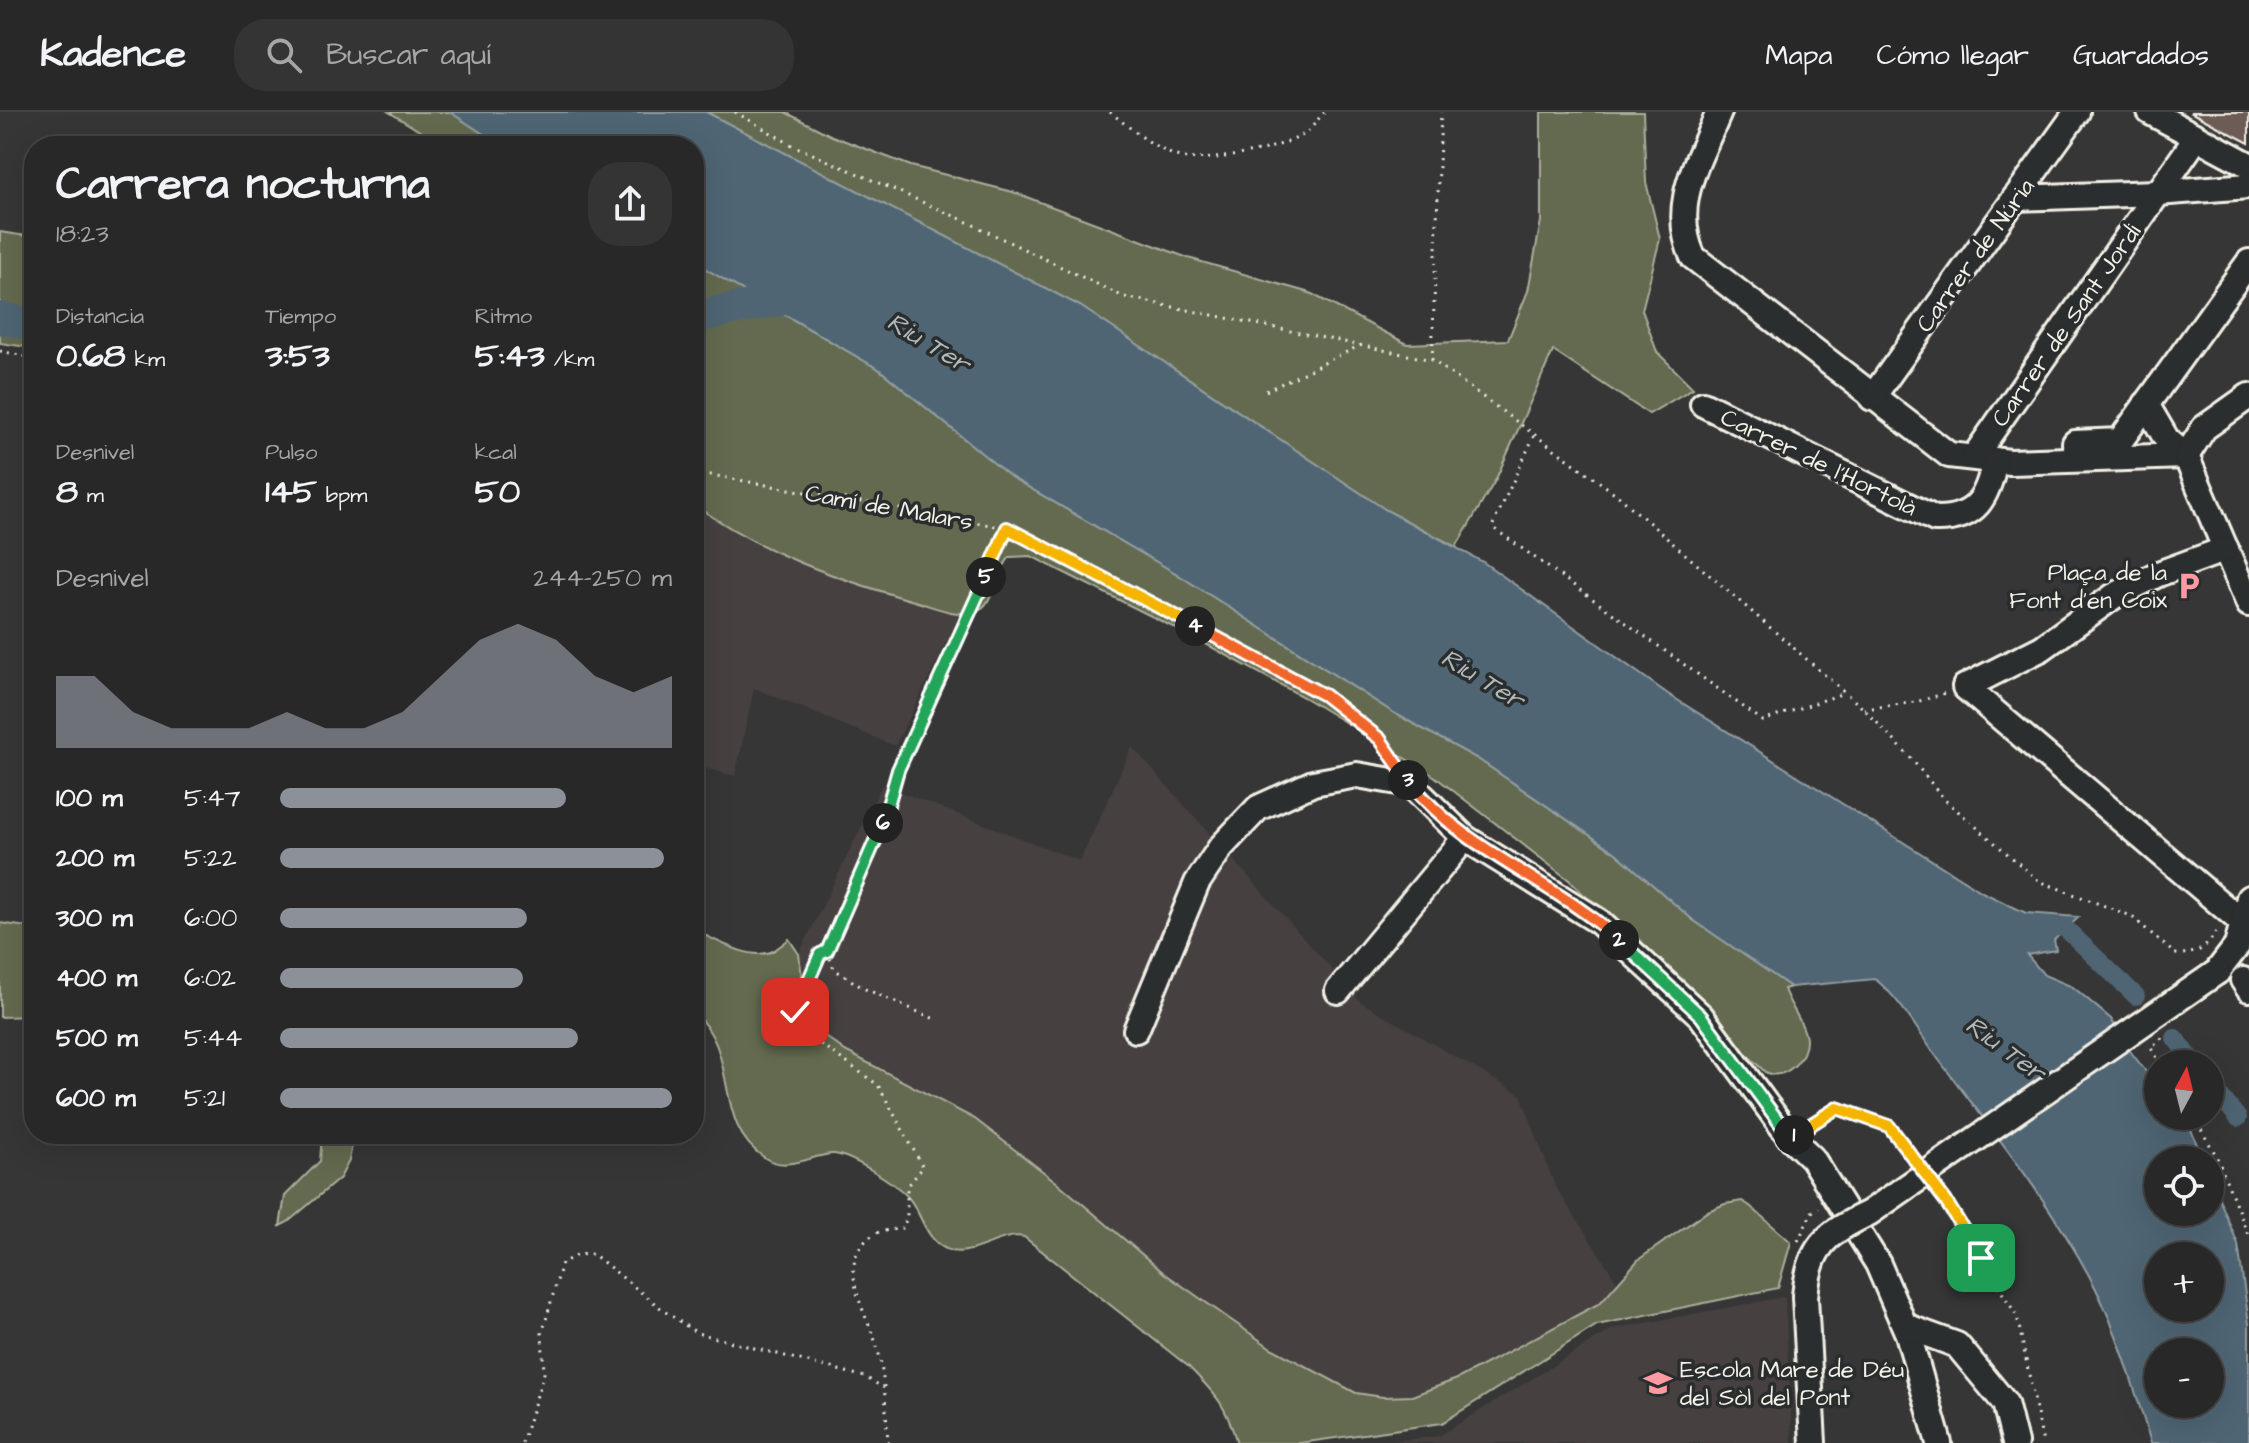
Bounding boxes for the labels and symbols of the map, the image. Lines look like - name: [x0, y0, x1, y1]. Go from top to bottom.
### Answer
- street label: Carrer de Núria: [1908, 172, 2043, 340]
- street label: Carrer de Sant Jordi: [1984, 217, 2150, 434]
- water label: Riu Ter: [880, 304, 979, 383]
- street label: Carrer de l'Hortolà: [1715, 401, 1922, 525]
- street label: Camí de Malars: [802, 477, 975, 539]
- place label: Plaça de la Font d'en Coix: [2009, 556, 2168, 618]
- pin: 5: [966, 557, 1006, 597]
- parking icon: Plaça de la Font d'en Coix: [2174, 571, 2204, 601]
- pin: 4: [1175, 606, 1215, 646]
- water label: Riu Ter: [1434, 640, 1533, 719]
- pin: 3: [1388, 760, 1428, 800]
- pin: 6: [863, 803, 903, 843]
- pin: 2: [1599, 920, 1639, 960]
- pin: [761, 978, 829, 1046]
- water label: Riu Ter: [1958, 1008, 2055, 1092]
- north arrow: [2144, 1050, 2224, 1130]
- pin: 1: [1774, 1115, 1814, 1155]
- pin: [1947, 1224, 2015, 1292]
- place label: Escola Mare de Déu del Sòl del Pont: [1680, 1353, 1904, 1415]
- school or university icon: Escola Mare de Déu del Sòl del Pont: [1643, 1368, 1673, 1398]

